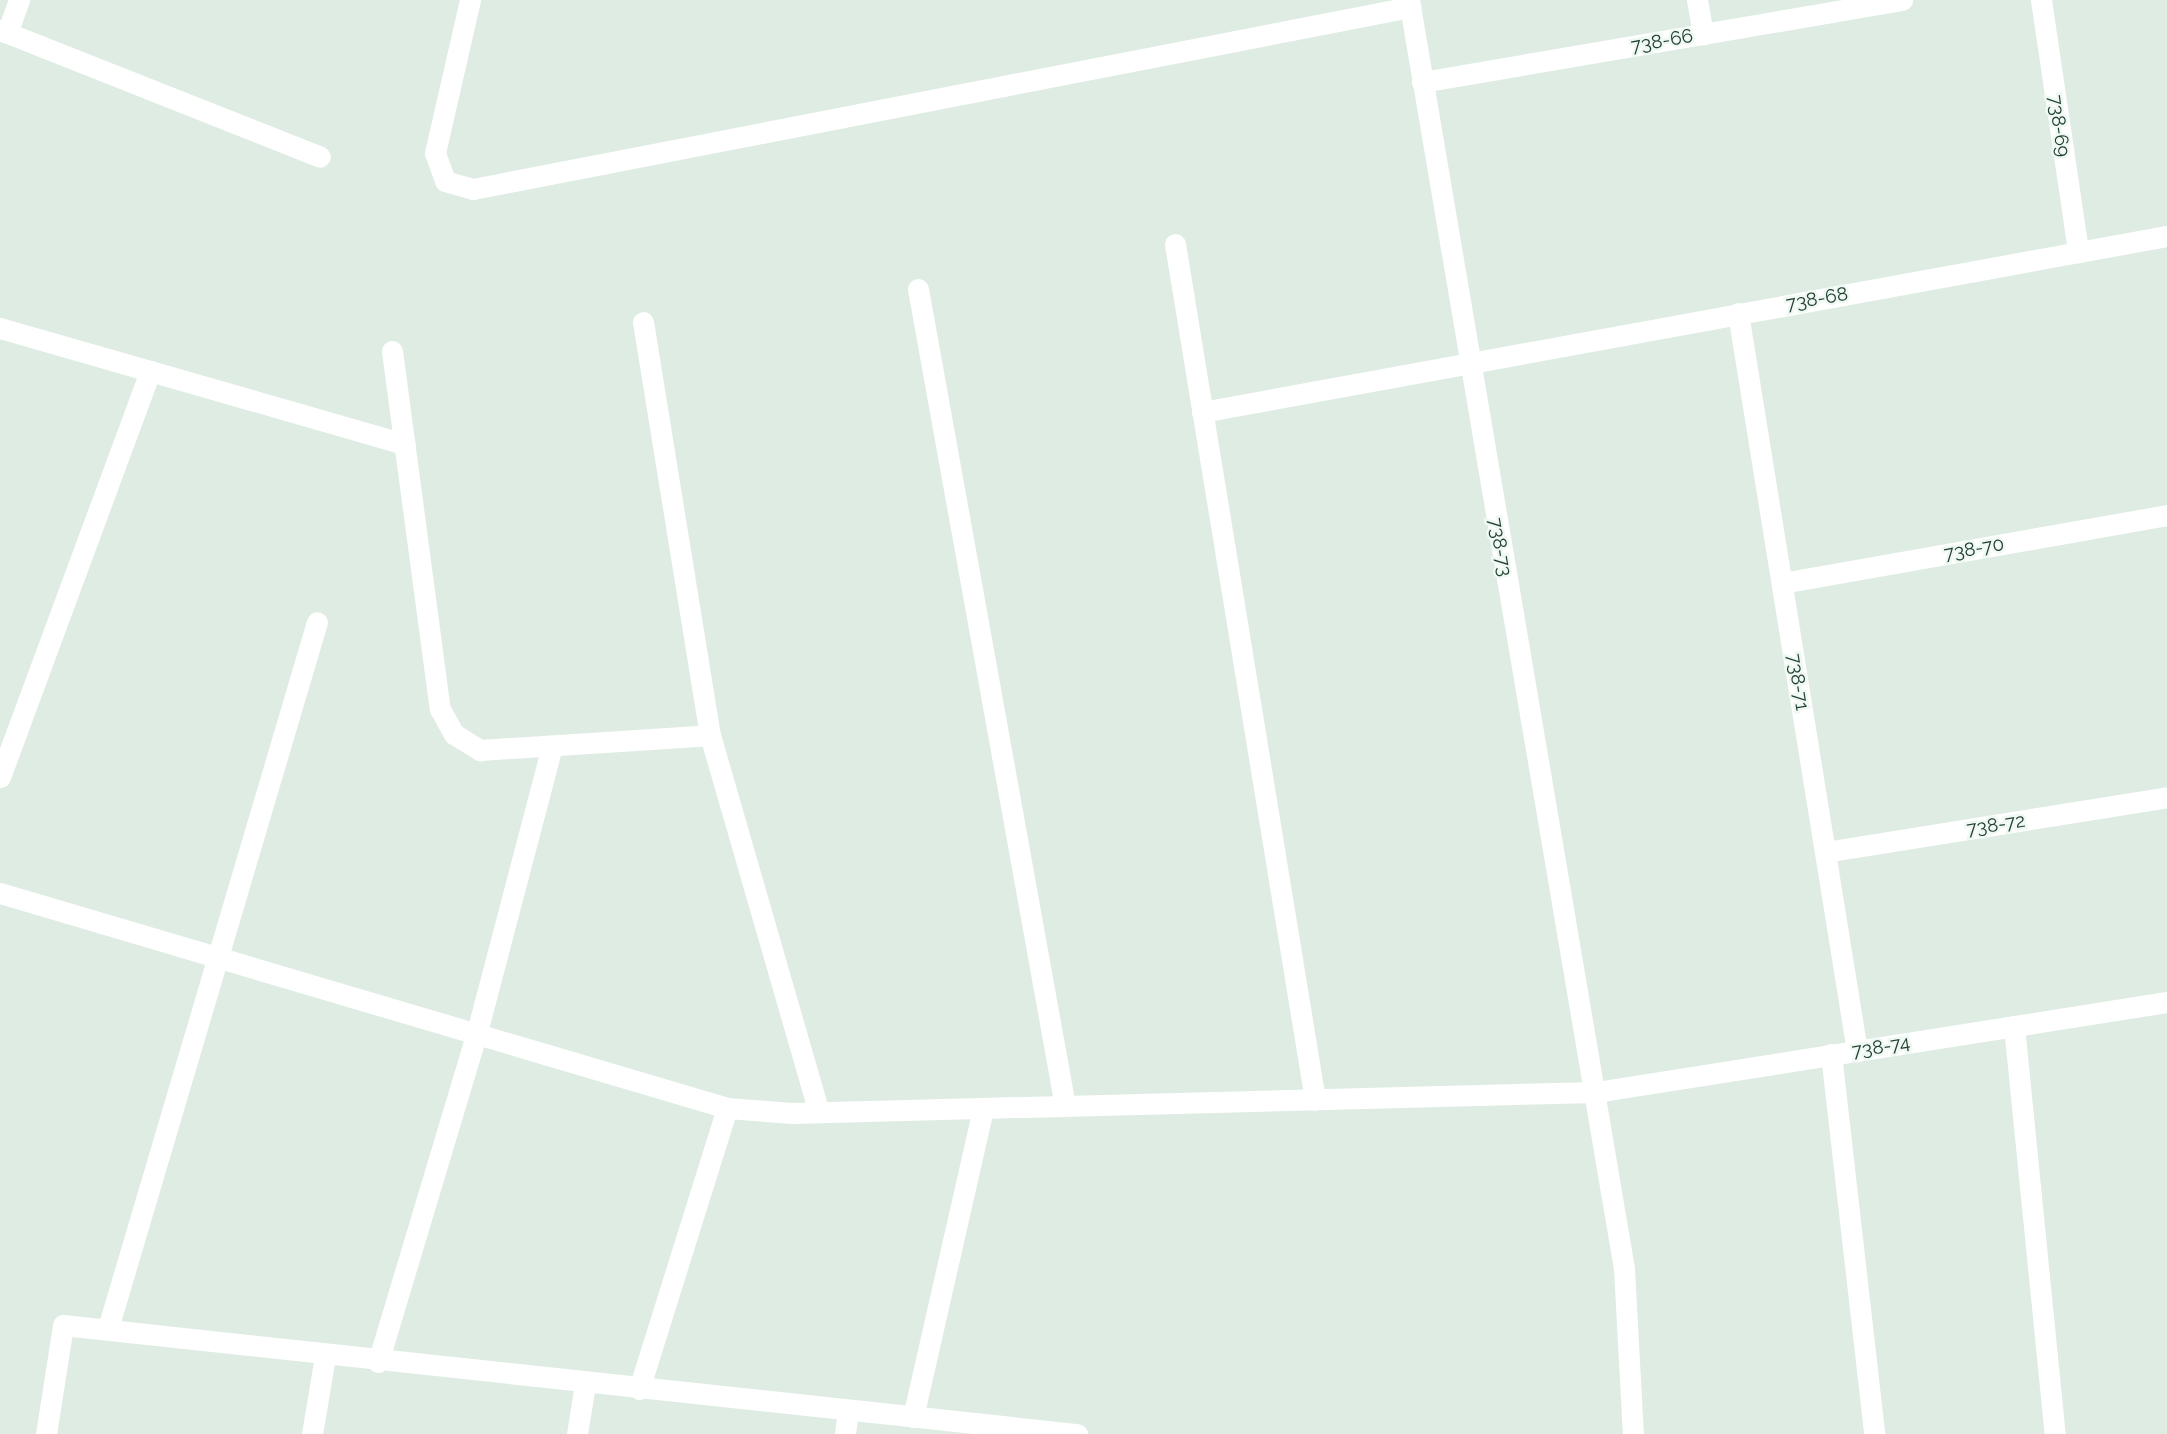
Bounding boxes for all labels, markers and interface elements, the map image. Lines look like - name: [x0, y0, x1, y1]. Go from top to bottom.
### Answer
- street label: 738-66: [1629, 24, 1695, 58]
- street label: 738-69: [2043, 94, 2075, 158]
- street label: 738-68: [1784, 282, 1850, 316]
- street label: 738-73: [1484, 516, 1516, 578]
- street label: 738-70: [1942, 533, 2006, 565]
- street label: 738-71: [1782, 652, 1814, 712]
- street label: 738-72: [1965, 809, 2027, 841]
- street label: 738-74: [1850, 1031, 1912, 1063]

